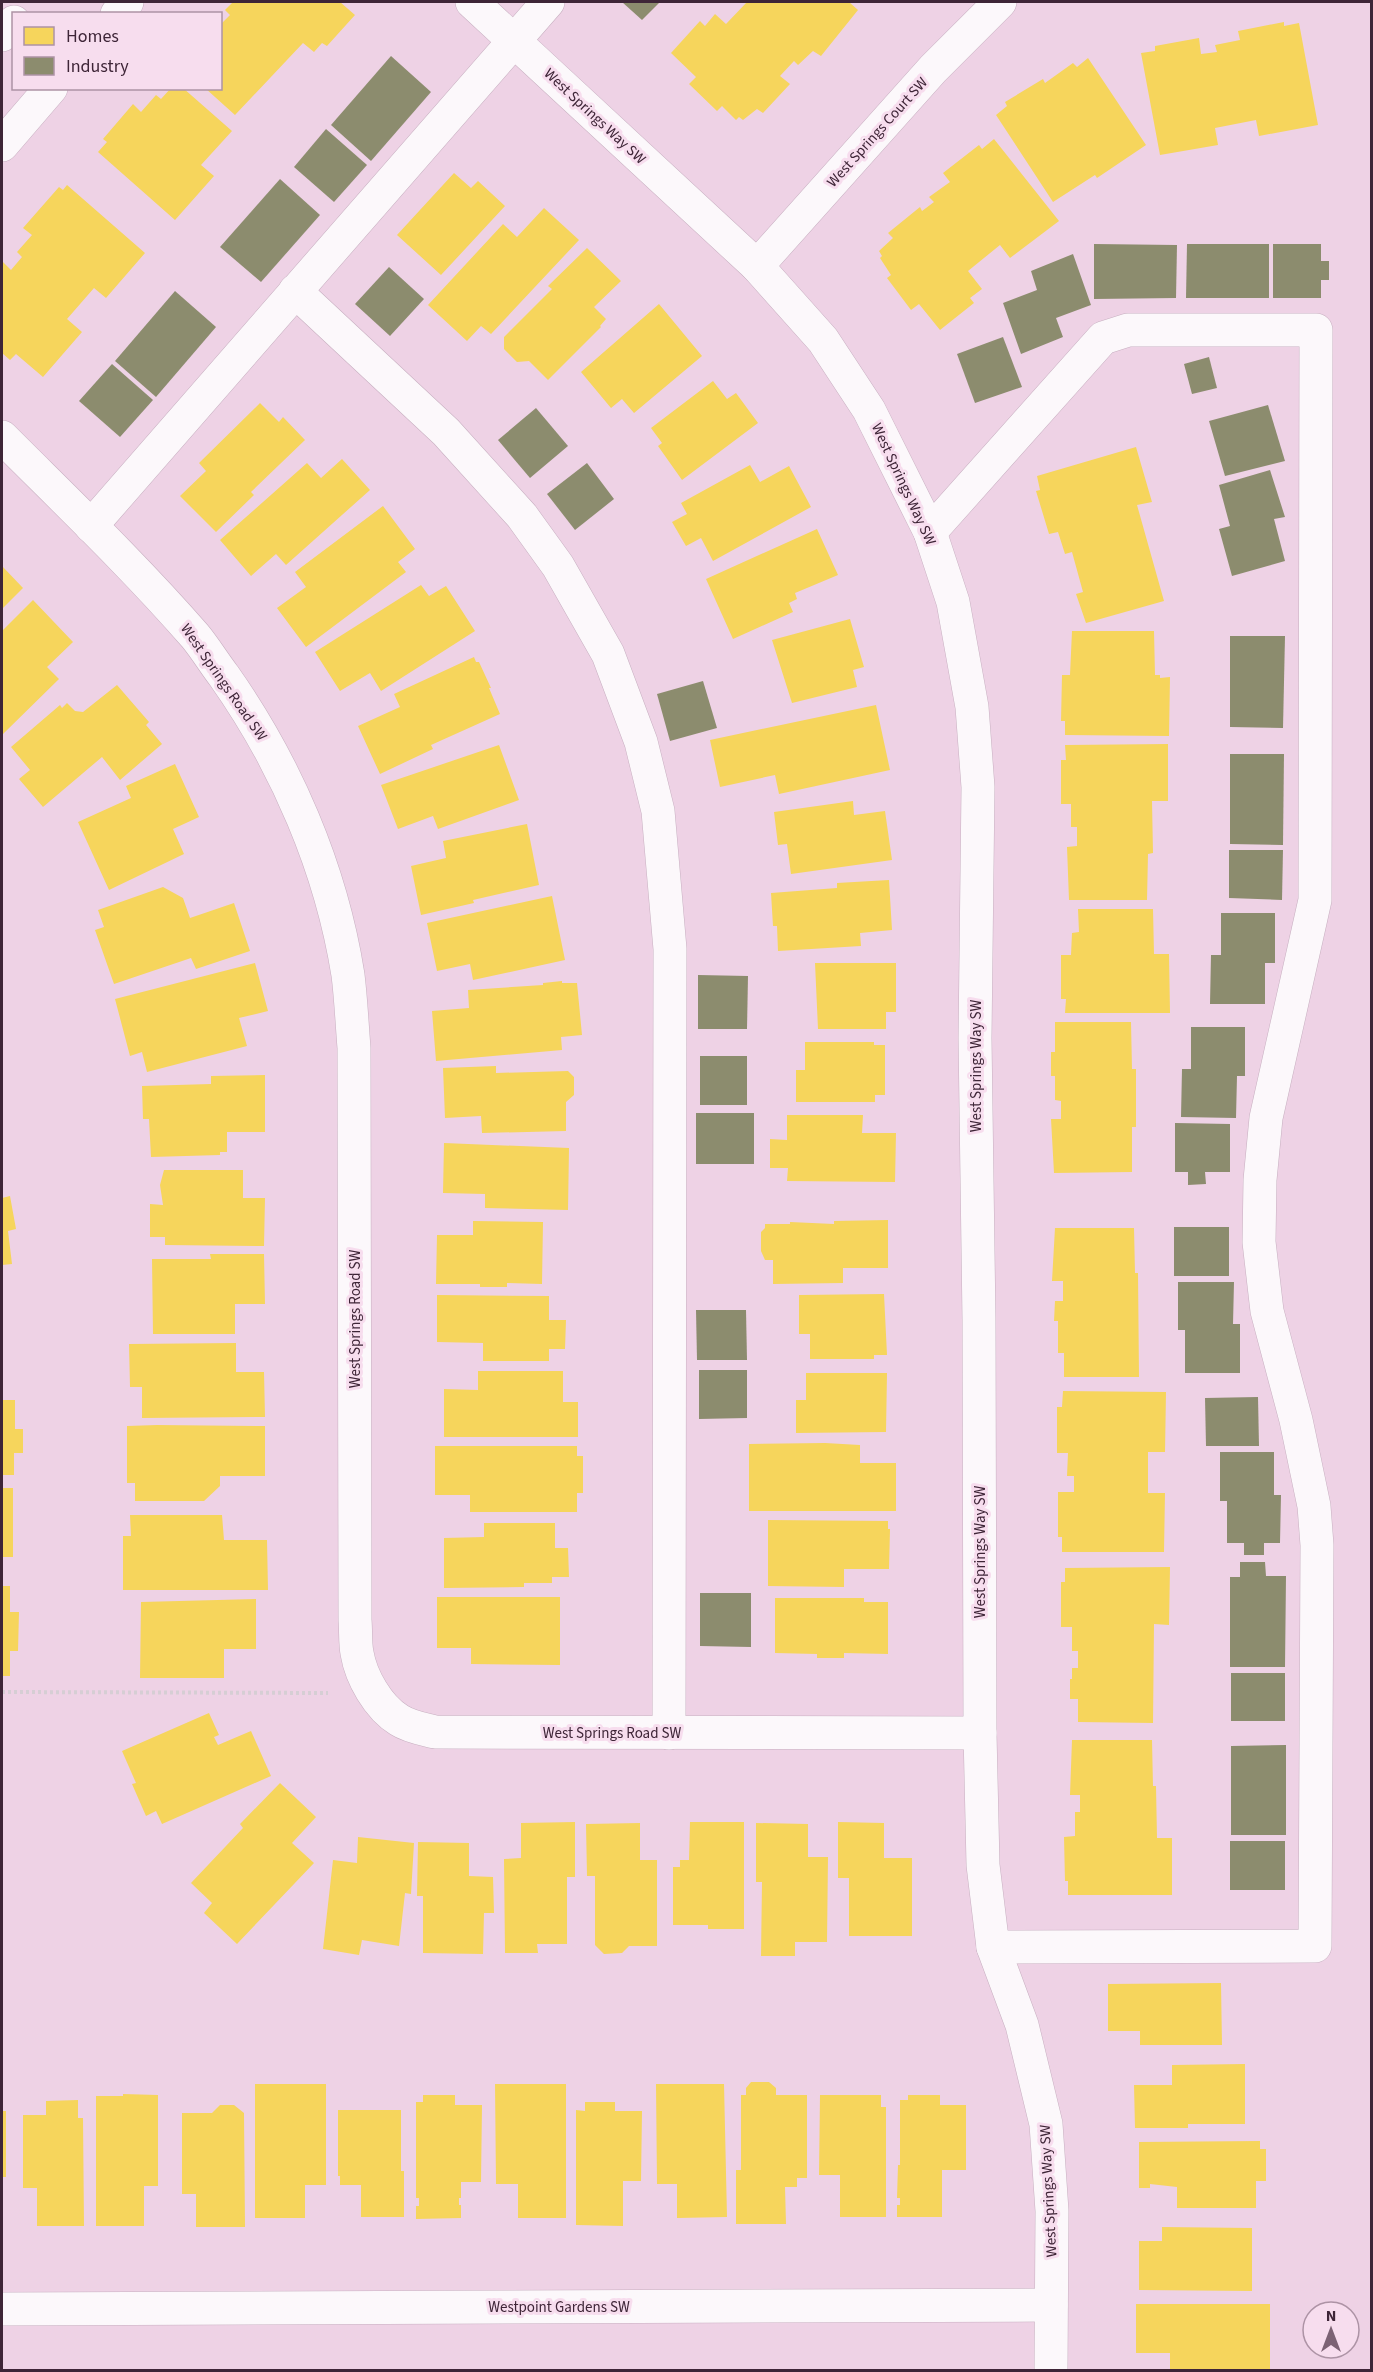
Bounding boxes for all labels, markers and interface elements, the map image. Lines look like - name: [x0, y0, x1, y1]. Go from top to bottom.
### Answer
- legend: [12, 12, 222, 90]
- text: Homes: [66, 24, 119, 49]
- text: Industry: [66, 54, 129, 79]
- street label: West Springs Way SW: [539, 64, 650, 169]
- street label: West Springs Court SW: [822, 73, 933, 192]
- street label: West Springs Way SW: [866, 420, 941, 549]
- street label: West Springs Road SW: [175, 620, 272, 745]
- street label: West Springs Way SW: [966, 1000, 987, 1132]
- street label: West Springs Road SW: [345, 1250, 366, 1388]
- street label: West Springs Way SW: [970, 1486, 991, 1618]
- street label: West Springs Road SW: [543, 1723, 681, 1744]
- street label: West Springs Way SW: [1035, 2124, 1062, 2258]
- street label: Westpoint Gardens SW: [488, 2297, 630, 2318]
- north arrow: [1301, 2300, 1361, 2360]
- text: N: [1326, 2305, 1336, 2327]

